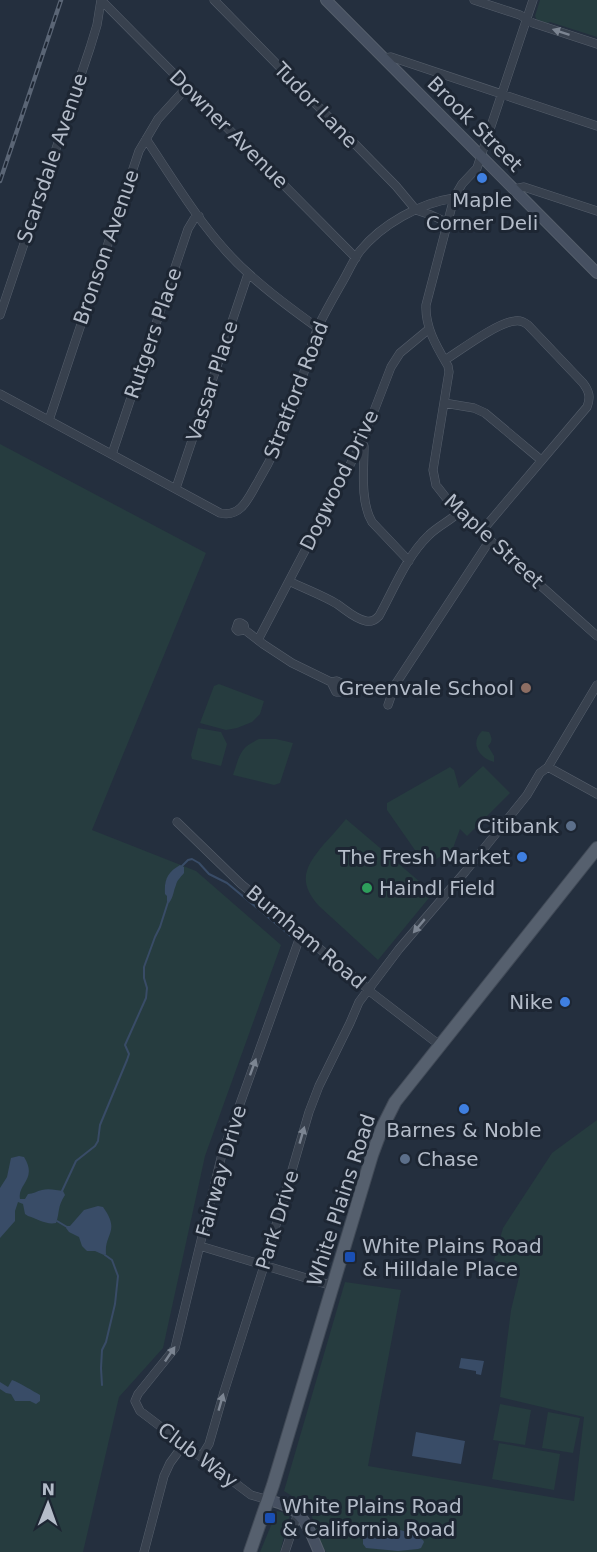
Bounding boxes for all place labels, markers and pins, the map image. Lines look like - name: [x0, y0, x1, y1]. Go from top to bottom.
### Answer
- marker: Maple Corner Deli: [475, 171, 489, 185]
- place label: Maple Corner Deli: [426, 188, 538, 235]
- place label: Greenvale School: [339, 676, 514, 700]
- marker: Greenvale School: [519, 681, 533, 695]
- place label: Citibank: [477, 814, 559, 838]
- marker: Citibank: [564, 819, 578, 833]
- place label: The Fresh Market: [337, 845, 510, 869]
- marker: The Fresh Market: [515, 850, 529, 864]
- place label: Haindl Field: [379, 876, 495, 900]
- marker: Haindl Field: [360, 881, 374, 895]
- place label: Nike: [509, 990, 553, 1014]
- marker: Nike: [558, 995, 572, 1009]
- marker: Barnes & Noble: [457, 1102, 471, 1116]
- place label: Barnes & Noble: [386, 1118, 542, 1142]
- place label: Chase: [417, 1147, 479, 1171]
- marker: Chase: [398, 1152, 412, 1166]
- place label: White Plains Road & Hilldale Place: [362, 1234, 542, 1281]
- marker: White Plains Road & Hilldale Place: [343, 1250, 357, 1264]
- place label: White Plains Road & California Road: [282, 1494, 462, 1541]
- marker: White Plains Road & California Road: [263, 1511, 277, 1525]

